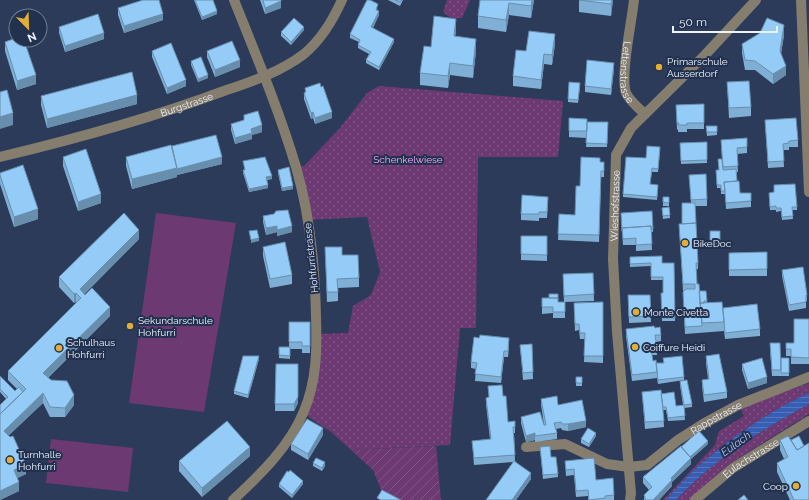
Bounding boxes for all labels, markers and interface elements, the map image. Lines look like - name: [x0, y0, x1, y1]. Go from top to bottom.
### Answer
- north arrow: [8, 8, 48, 48]
- scale bar: [673, 8, 777, 34]
- text: 50 m: [679, 15, 707, 29]
- text: N: [25, 29, 38, 44]
- street label: Lettenstrasse: [619, 40, 636, 105]
- place label: Primarschule Ausserdorf: [667, 56, 728, 79]
- marker: Primarschule Ausserdorf: [654, 62, 664, 72]
- street label: Burgstrasse: [159, 90, 215, 118]
- park label: Schenkelwiese: [373, 154, 443, 165]
- street label: Wieshofstrasse: [608, 170, 621, 242]
- street label: Hohfurristrasse: [302, 222, 320, 293]
- marker: BikeDoc: [680, 238, 690, 248]
- place label: BikeDoc: [693, 238, 732, 249]
- marker: Monte Civetta: [631, 307, 641, 317]
- place label: Monte Civetta: [644, 307, 708, 318]
- place label: Sekundarschule Hohfurri: [138, 315, 213, 338]
- marker: Sekundarschule Hohfurri: [125, 321, 135, 331]
- place label: Schulhaus Hohfurri: [67, 337, 115, 360]
- marker: Coiffure Heidi: [630, 342, 640, 352]
- place label: Coiffure Heidi: [643, 342, 705, 353]
- marker: Schulhaus Hohfurri: [54, 343, 64, 353]
- street label: Rappstrasse: [688, 399, 743, 436]
- water label: Eulach: [718, 429, 754, 459]
- street label: Eulachstrasse: [720, 436, 781, 480]
- place label: Turnhalle Hohfurri: [18, 449, 61, 472]
- marker: Turnhalle Hohfurri: [5, 455, 15, 465]
- place label: Coop: [763, 481, 788, 492]
- marker: Coop: [791, 481, 801, 491]

